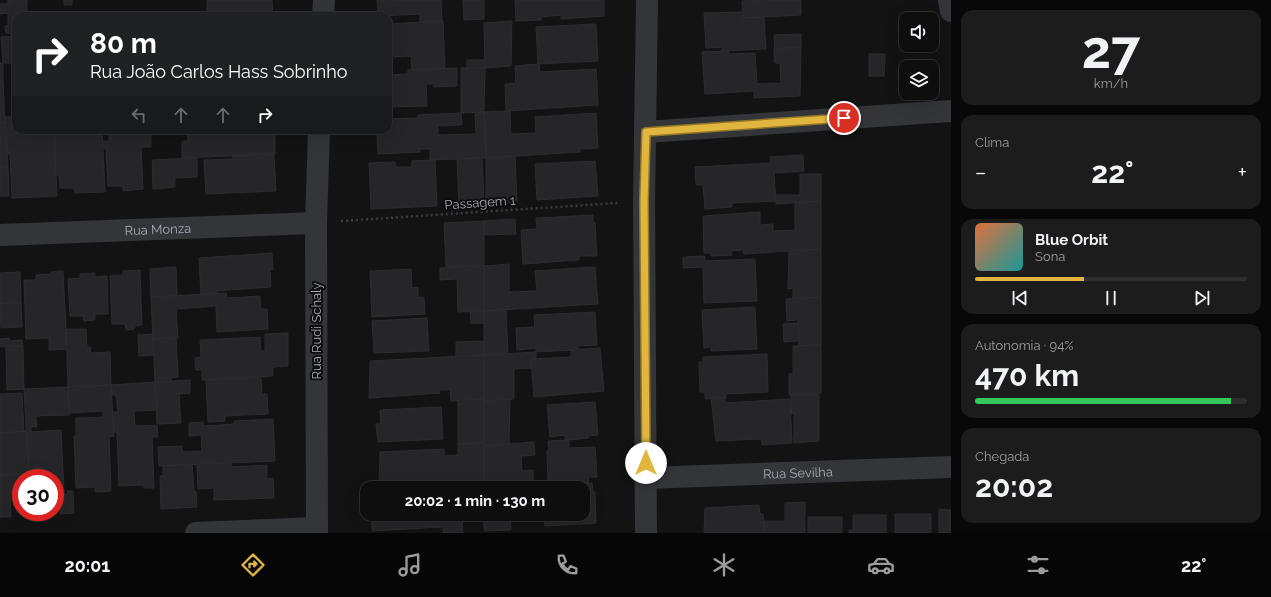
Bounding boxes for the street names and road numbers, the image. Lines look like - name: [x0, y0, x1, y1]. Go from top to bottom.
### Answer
- street label: Passagem 1: [444, 193, 517, 212]
- street label: Rua Monza: [124, 221, 192, 238]
- street label: Rua Rudi Schaly: [309, 283, 324, 379]
- street label: Rua Sevilha: [763, 464, 833, 482]

